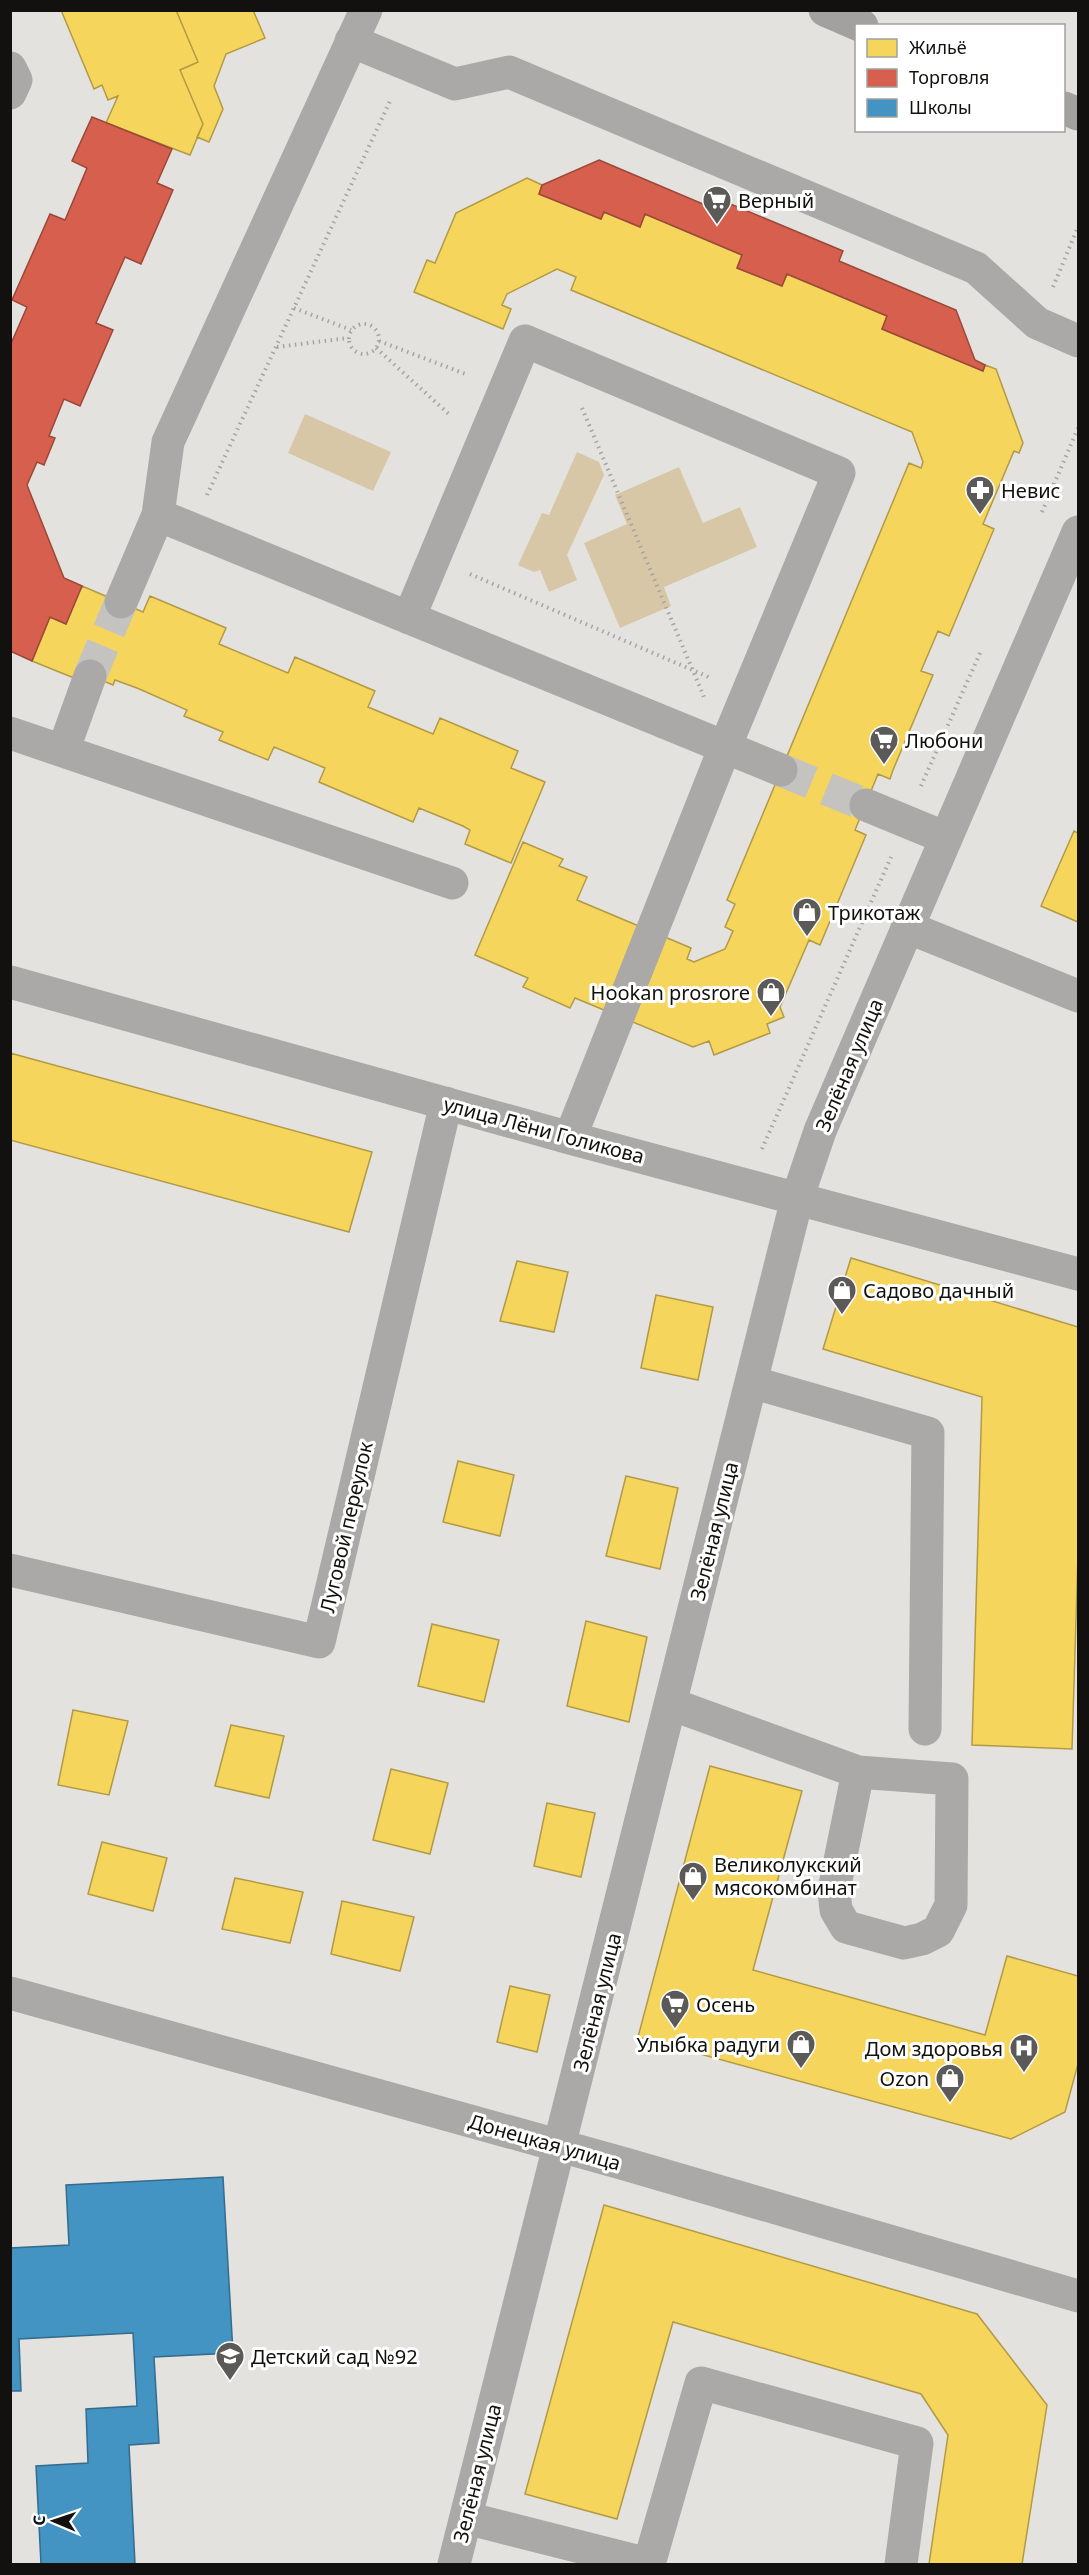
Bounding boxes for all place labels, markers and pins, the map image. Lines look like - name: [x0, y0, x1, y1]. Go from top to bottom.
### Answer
- supermarket icon: Верный: [701, 184, 733, 226]
- place label: Верный: [738, 187, 814, 214]
- pharmacy icon: Невис: [964, 474, 996, 516]
- place label: Невис: [1001, 477, 1061, 504]
- supermarket icon: Любони: [868, 724, 900, 766]
- place label: Любони: [905, 727, 983, 754]
- shop icon: Трикотаж: [791, 896, 823, 938]
- place label: Трикотаж: [828, 899, 921, 926]
- shop icon: Hookan prosrore: [755, 976, 787, 1018]
- place label: Hookan prosrore: [591, 979, 750, 1006]
- shop icon: Садово дачный: [826, 1274, 858, 1316]
- place label: Садово дачный: [863, 1277, 1014, 1304]
- place label: Великолукский мясокомбинат: [714, 1851, 862, 1901]
- shop icon: Великолукский мясокомбинат: [677, 1860, 709, 1902]
- supermarket icon: Осень: [659, 1988, 691, 2030]
- place label: Осень: [696, 1991, 755, 2018]
- shop icon: Улыбка радуги: [785, 2028, 817, 2070]
- place label: Улыбка радуги: [637, 2031, 780, 2058]
- hospital icon: Дом здоровья: [1008, 2032, 1040, 2074]
- place label: Дом здоровья: [865, 2035, 1003, 2062]
- shop icon: Ozon: [934, 2062, 966, 2104]
- place label: Ozon: [880, 2065, 929, 2092]
- school or university icon: Детский сад №92: [214, 2340, 246, 2382]
- place label: Детский сад №92: [251, 2343, 418, 2370]

